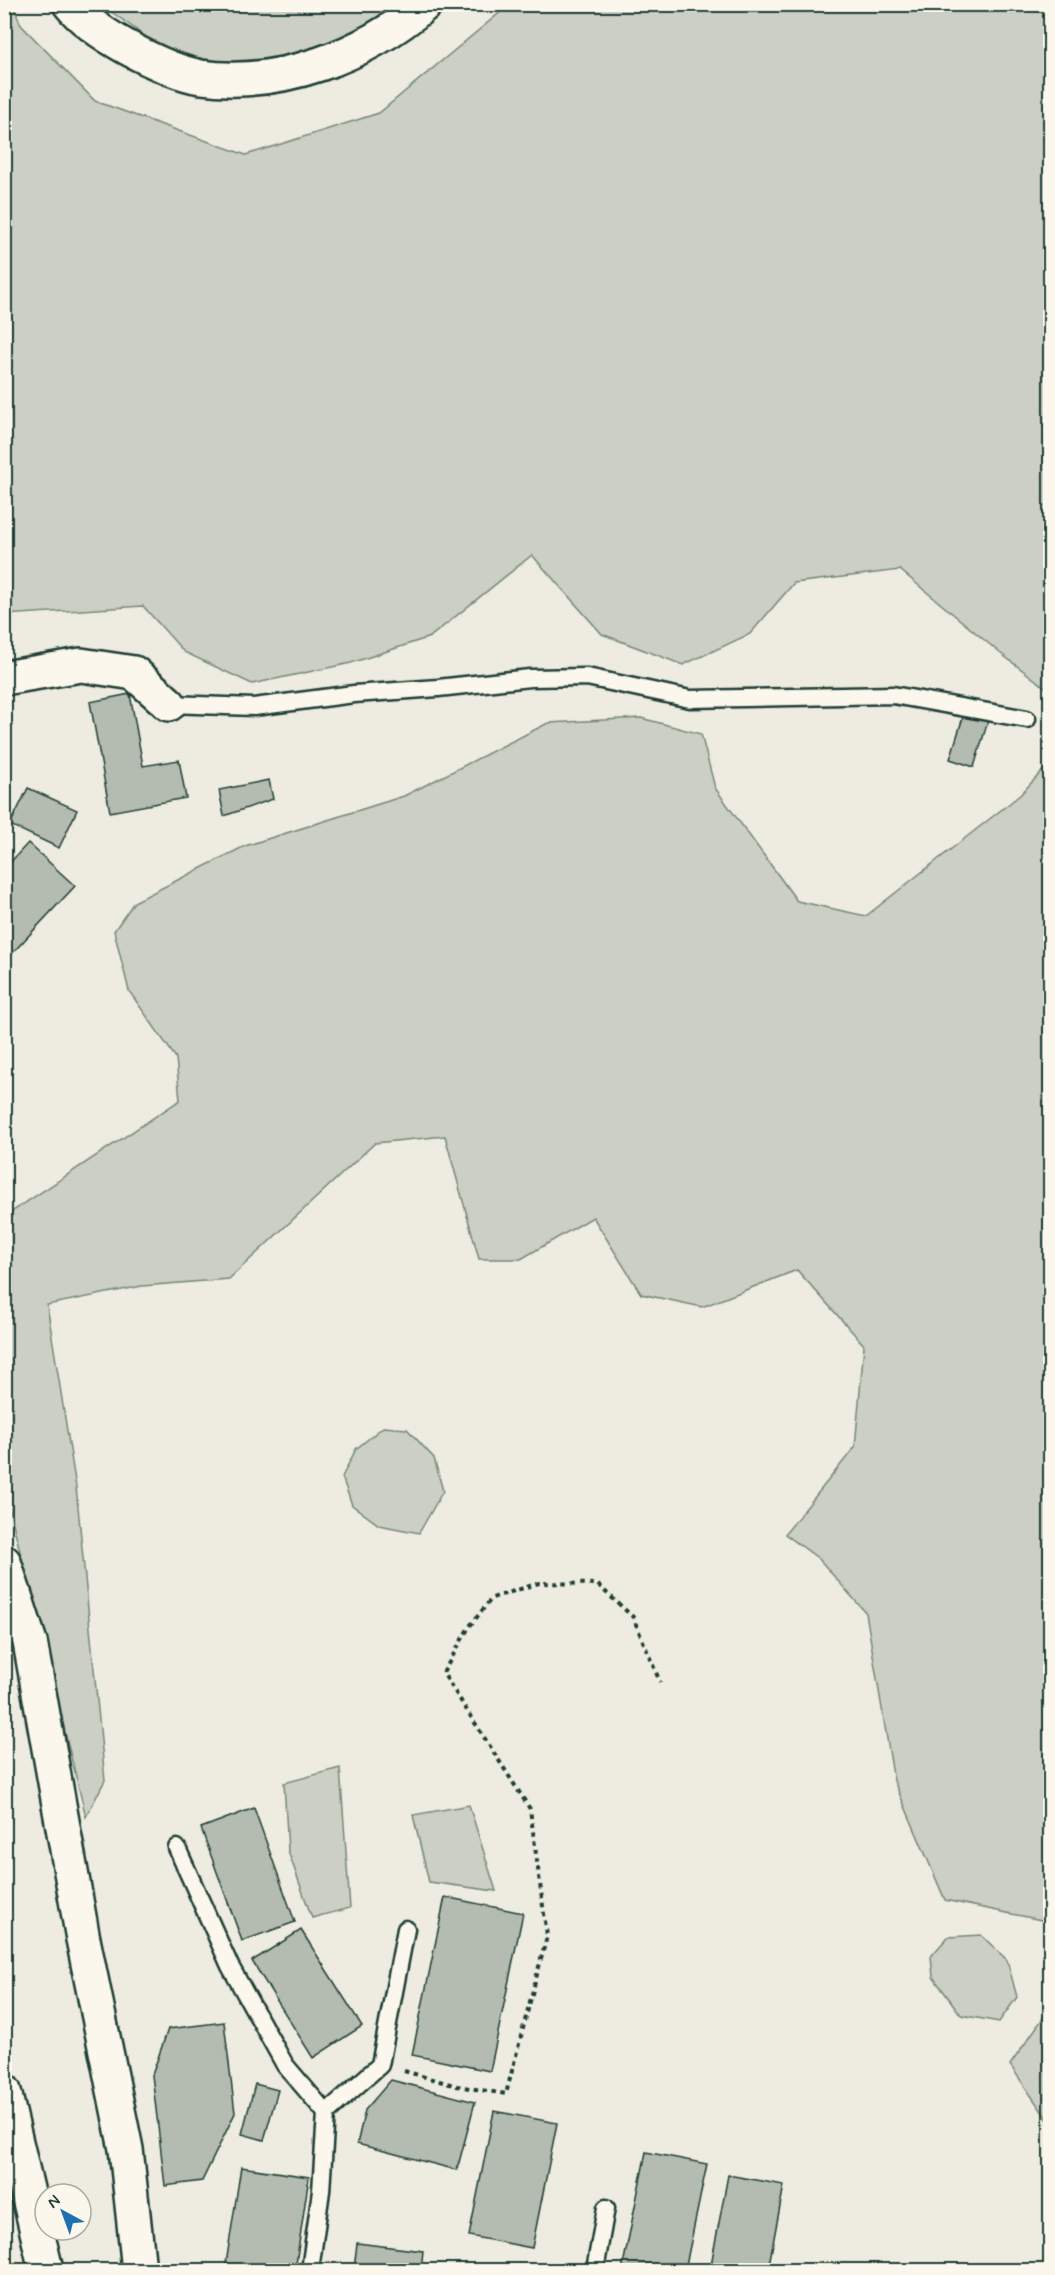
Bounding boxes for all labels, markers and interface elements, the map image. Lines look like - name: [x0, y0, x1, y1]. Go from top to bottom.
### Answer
- north arrow: [33, 2182, 93, 2242]
- text: N: [43, 2190, 65, 2213]

